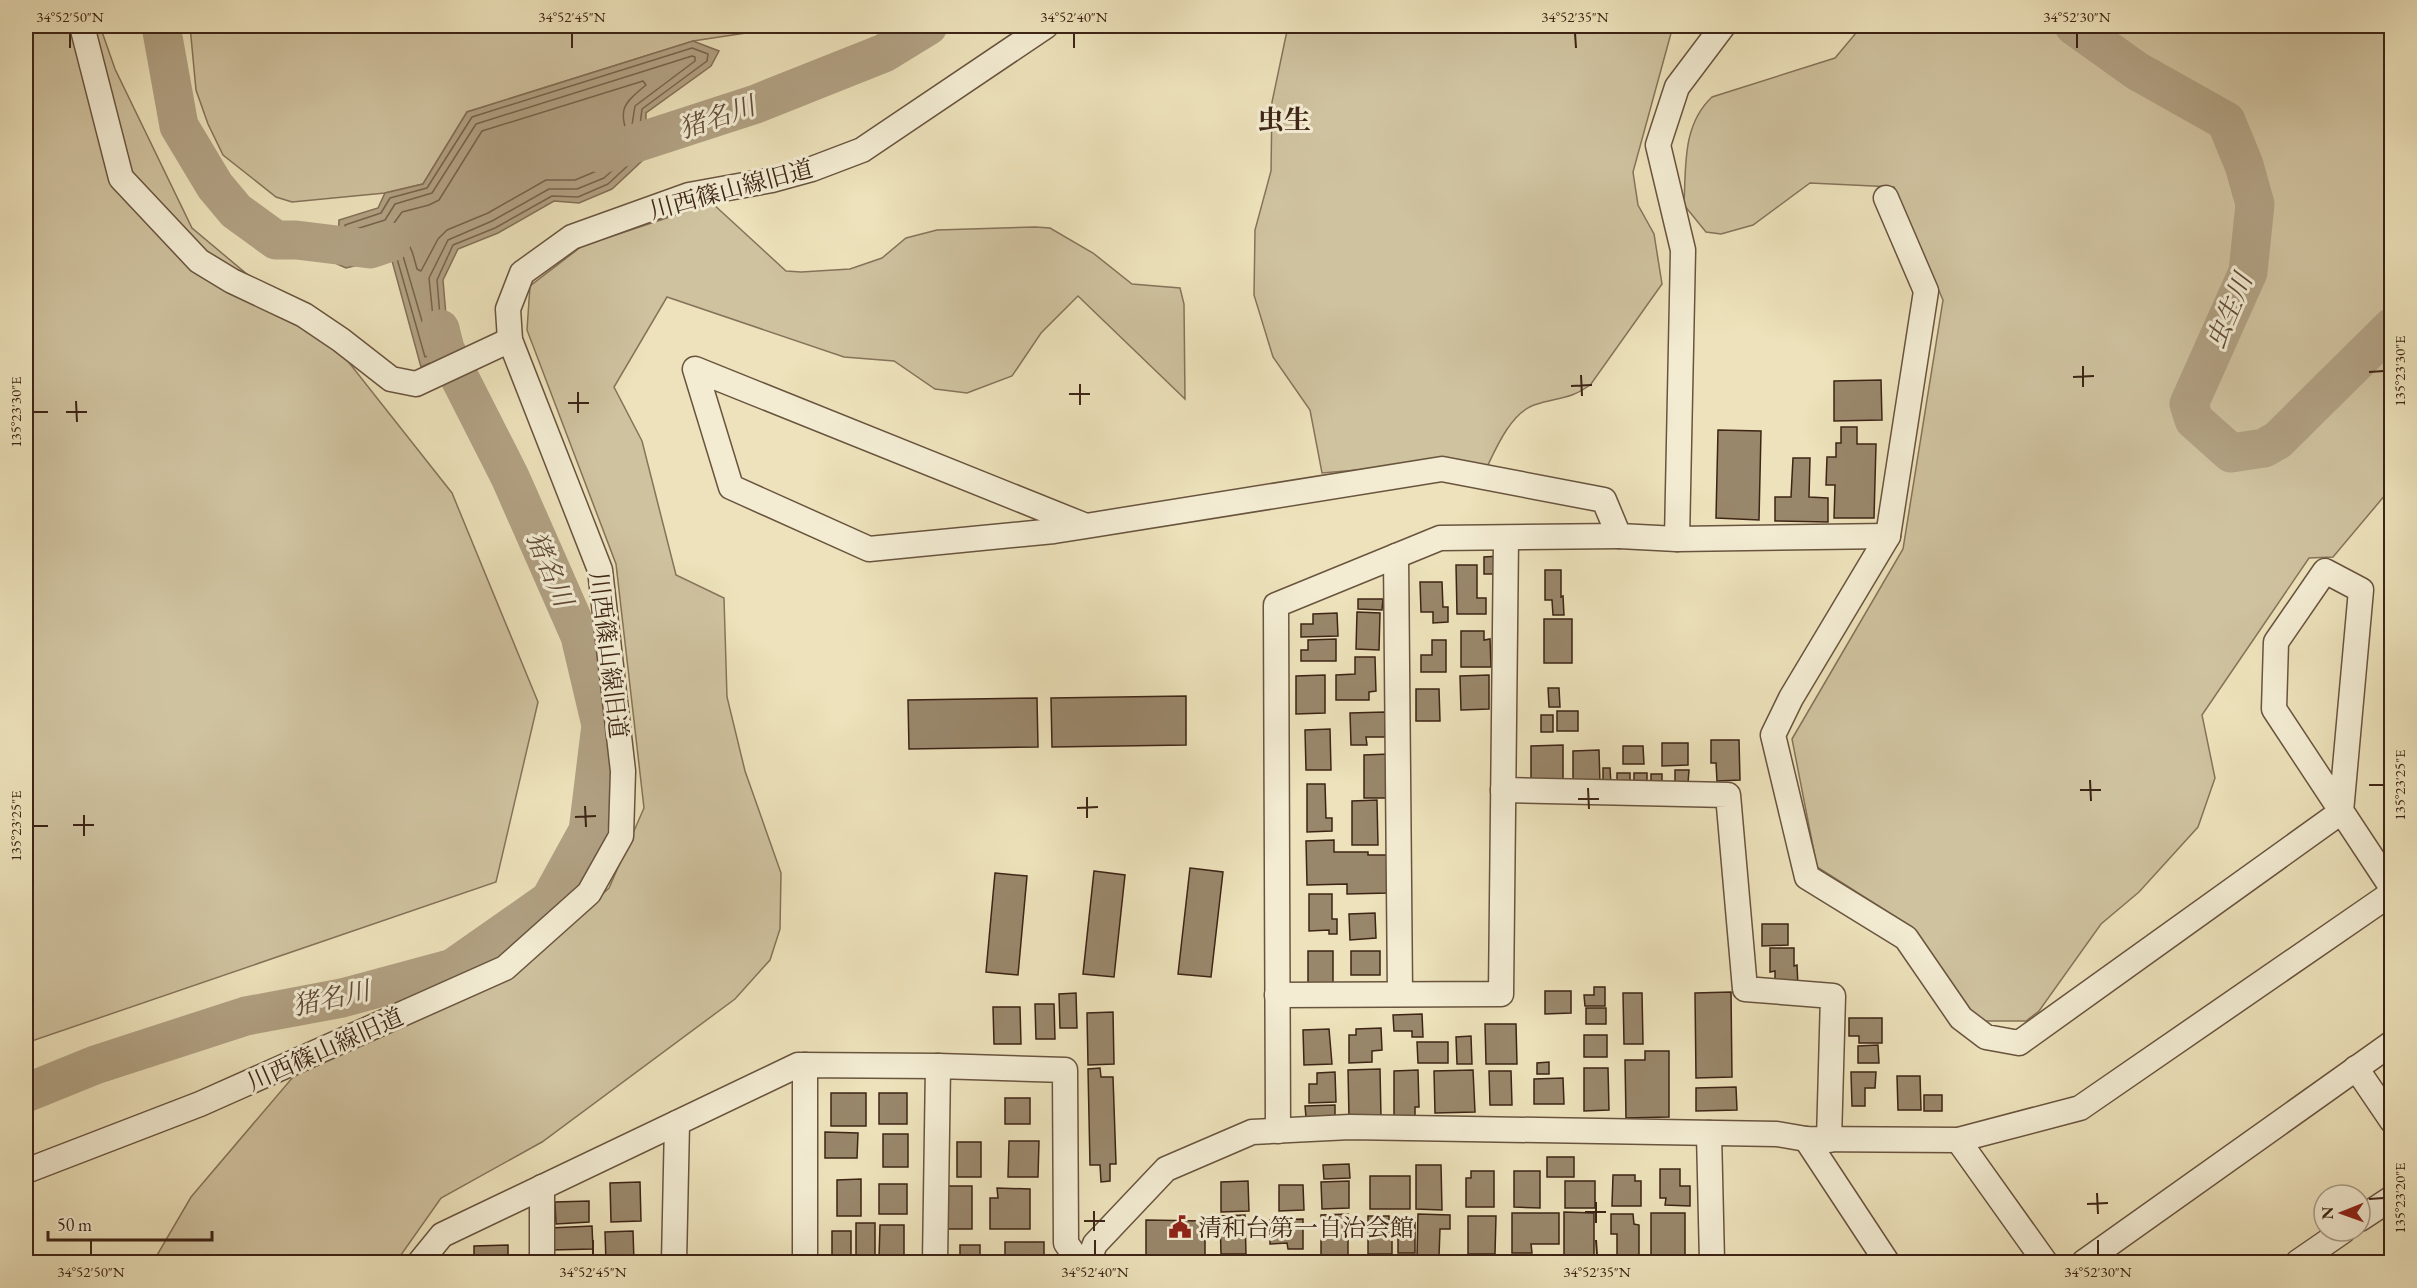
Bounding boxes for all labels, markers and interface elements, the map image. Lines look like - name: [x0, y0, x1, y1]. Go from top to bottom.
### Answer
- text: 34°52'50"N: [36, 7, 104, 26]
- text: 34°52'45"N: [538, 7, 606, 26]
- text: 34°52'40"N: [1040, 7, 1108, 26]
- text: 34°52'35"N: [1541, 7, 1609, 26]
- text: 34°52'30"N: [2043, 7, 2111, 26]
- water label: 猪名川: [675, 87, 762, 146]
- district label: 虫生: [1257, 102, 1311, 137]
- street label: 川西篠山線旧道: [646, 152, 816, 226]
- water label: 虫生川: [2198, 266, 2261, 354]
- text: 135°23'30"E: [2390, 335, 2409, 407]
- text: 135°23'30"E: [6, 376, 25, 448]
- water label: 猪名川: [519, 526, 582, 614]
- street label: 川西篠山線旧道: [583, 570, 635, 740]
- text: 135°23'25"E: [2390, 749, 2409, 821]
- text: 135°23'25"E: [6, 790, 25, 862]
- water label: 猪名川: [289, 973, 376, 1023]
- street label: 川西篠山線旧道: [242, 1001, 408, 1097]
- text: 135°23'20"E: [2390, 1162, 2409, 1234]
- north arrow: [2312, 1183, 2372, 1243]
- scale bar: [48, 1204, 212, 1242]
- text: N: [2317, 1207, 2338, 1220]
- place label: 清和台第一自治会館: [1198, 1212, 1414, 1243]
- text: 50 m: [57, 1213, 92, 1236]
- public building icon: 清和台第一自治会館: [1167, 1214, 1193, 1240]
- text: 34°52'50"N: [57, 1262, 125, 1281]
- text: 34°52'45"N: [559, 1262, 627, 1281]
- text: 34°52'40"N: [1061, 1262, 1129, 1281]
- text: 34°52'35"N: [1563, 1262, 1631, 1281]
- text: 34°52'30"N: [2064, 1262, 2132, 1281]

